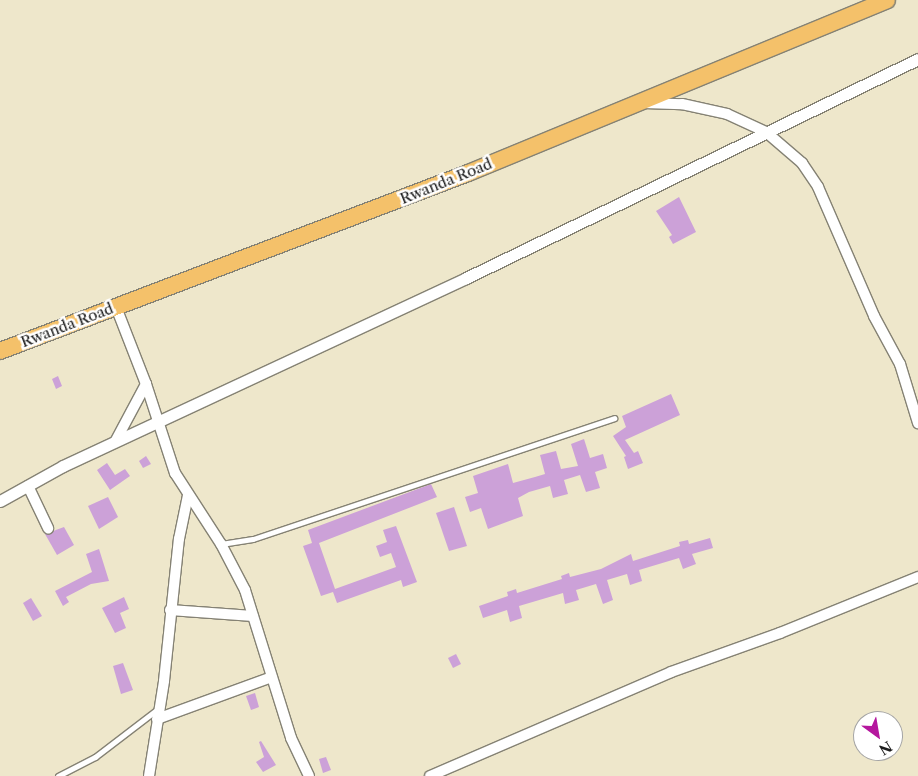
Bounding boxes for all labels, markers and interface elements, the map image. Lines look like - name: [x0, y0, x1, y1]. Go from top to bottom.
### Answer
- street label: Rwanda Road: [397, 154, 495, 208]
- street label: Rwanda Road: [18, 299, 116, 351]
- north arrow: [853, 711, 903, 761]
- text: N: [875, 737, 895, 759]

